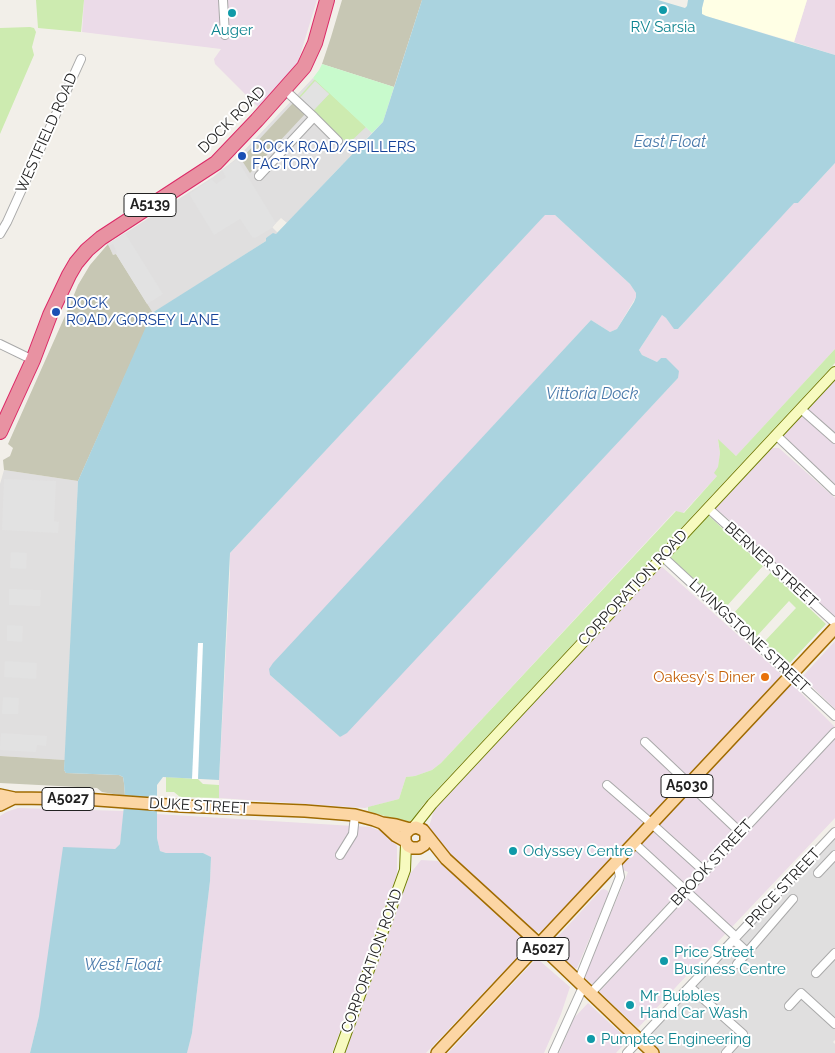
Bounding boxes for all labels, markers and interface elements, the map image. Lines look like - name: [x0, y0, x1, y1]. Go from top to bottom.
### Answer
- marker: RV Sarsia: [657, 4, 669, 16]
- marker: Auger: [226, 7, 238, 19]
- place label: RV Sarsia: [631, 18, 695, 36]
- place label: Auger: [211, 21, 253, 39]
- street label: WESTFIELD ROAD: [12, 70, 82, 196]
- street label: DOCK ROAD: [195, 83, 269, 157]
- water label: East Float: [634, 132, 706, 152]
- place label: DOCK ROAD/SPILLERS FACTORY: [252, 138, 416, 173]
- marker: DOCK ROAD/SPILLERS FACTORY: [236, 150, 248, 162]
- road number: A5139: [124, 194, 176, 216]
- place label: DOCK ROAD/GORSEY LANE: [66, 294, 219, 329]
- marker: DOCK ROAD/GORSEY LANE: [50, 306, 62, 318]
- water label: Vittoria Dock: [546, 384, 638, 404]
- street label: BERNER STREET: [721, 519, 821, 611]
- street label: CORPORATION ROAD: [575, 526, 691, 650]
- street label: LIVINGSTONE STREET: [685, 576, 813, 696]
- place label: Oakesy's Diner: [653, 668, 755, 686]
- marker: Oakesy's Diner: [759, 671, 771, 683]
- road number: A5030: [661, 774, 713, 798]
- road number: A5027: [42, 788, 94, 811]
- street label: DUKE STREET: [149, 794, 249, 818]
- street label: BROOK STREET: [667, 816, 757, 910]
- place label: Odyssey Centre: [523, 842, 633, 860]
- marker: Odyssey Centre: [507, 845, 519, 857]
- street label: PRICE STREET: [742, 845, 824, 931]
- street label: CORPORATION ROAD: [338, 887, 406, 1035]
- road number: A5027: [517, 938, 569, 961]
- place label: Price Street Business Centre: [674, 943, 786, 978]
- water label: West Float: [84, 955, 162, 975]
- marker: Price Street Business Centre: [658, 955, 670, 967]
- place label: Mr Bubbles Hand Car Wash: [640, 987, 748, 1022]
- marker: Mr Bubbles Hand Car Wash: [624, 999, 636, 1011]
- place label: Pumptec Engineering: [601, 1030, 751, 1048]
- marker: Pumptec Engineering: [585, 1033, 597, 1045]

